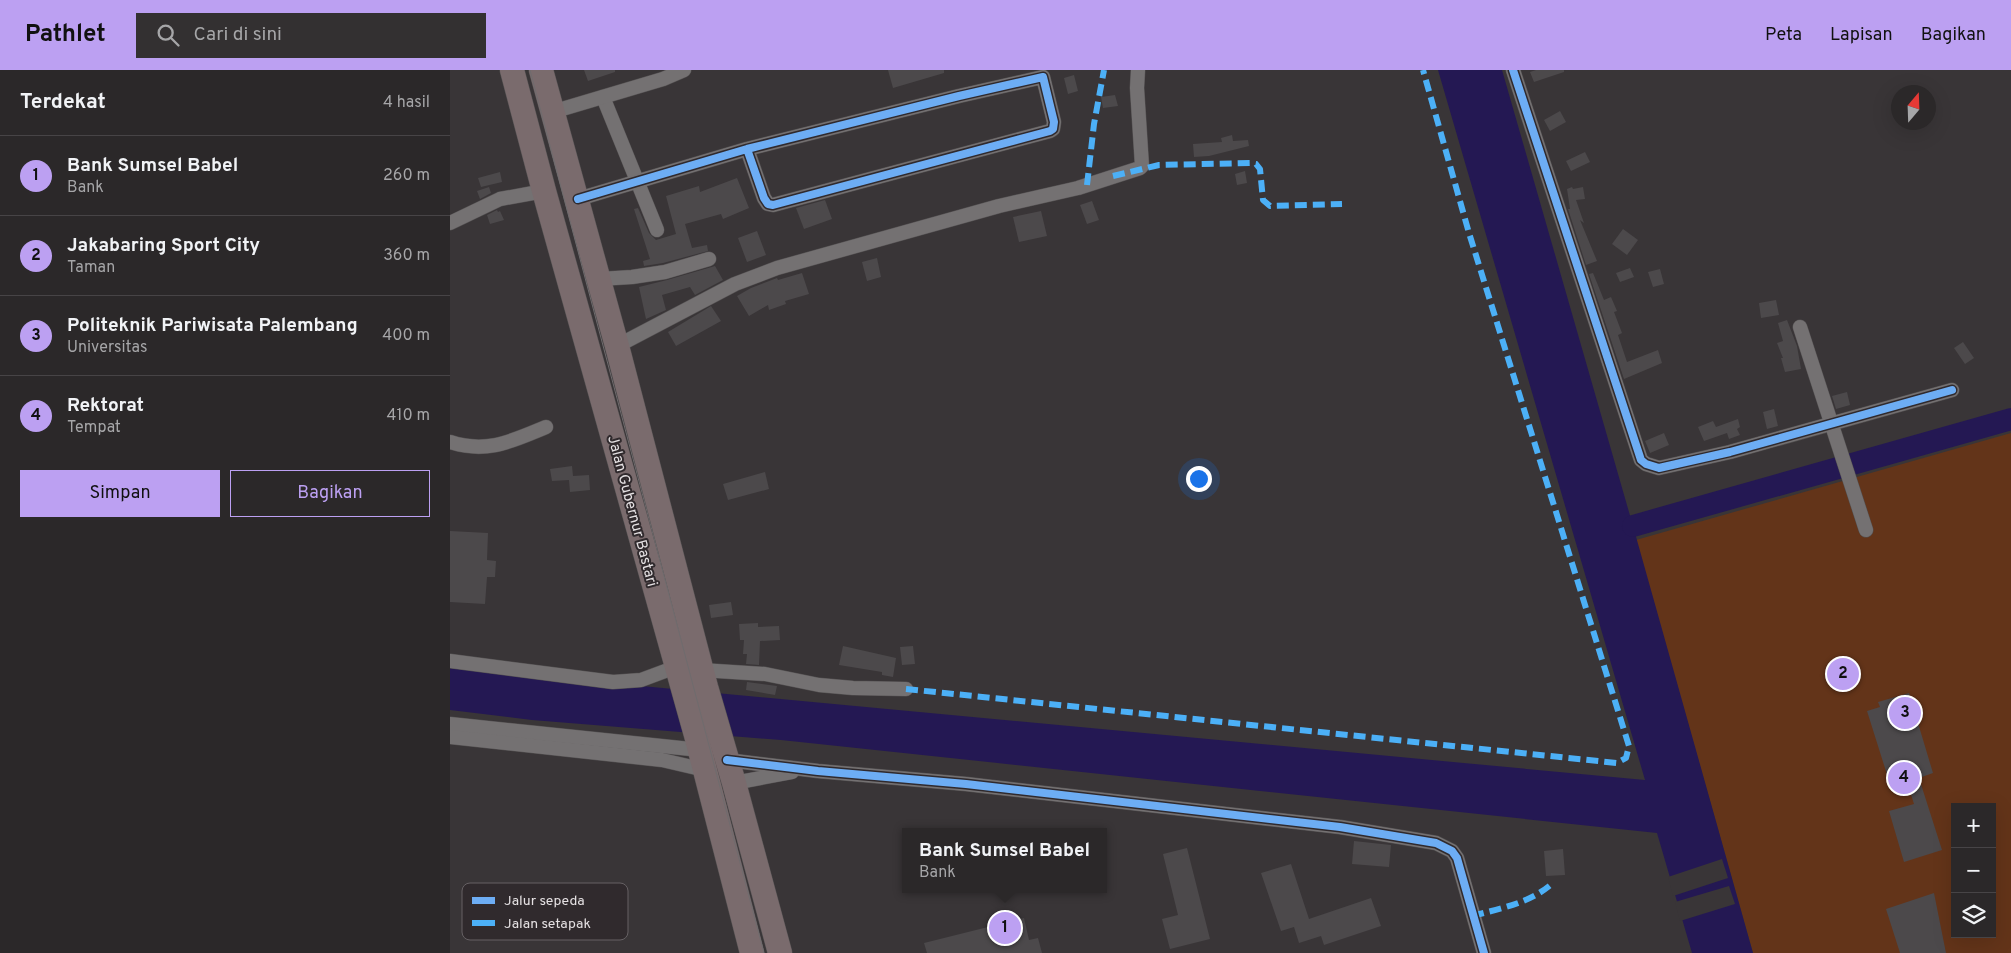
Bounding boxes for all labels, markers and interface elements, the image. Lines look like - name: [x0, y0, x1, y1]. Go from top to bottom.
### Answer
- search box: [136, 13, 486, 58]
- text: Pathlet: [25, 20, 106, 50]
- icon: search: [154, 21, 182, 49]
- text: Cari di sini: [194, 23, 282, 47]
- text: Peta: [1765, 24, 1802, 47]
- text: Lapisan: [1830, 24, 1893, 47]
- text: Bagikan: [1921, 24, 1986, 47]
- north arrow: [1891, 85, 1936, 130]
- text: Terdekat: [20, 89, 106, 116]
- text: 4 hasil: [383, 93, 430, 113]
- text: Bank Sumsel Babel: [67, 154, 238, 178]
- text: 1: [33, 166, 39, 186]
- text: 260 m: [383, 166, 430, 186]
- text: Bank: [67, 178, 104, 198]
- text: Jakabaring Sport City: [67, 234, 260, 258]
- text: 2: [31, 246, 41, 266]
- text: 360 m: [383, 246, 430, 266]
- text: Taman: [67, 258, 115, 278]
- text: Politeknik Pariwisata Palembang: [67, 314, 358, 338]
- text: 3: [31, 326, 41, 346]
- text: 400 m: [382, 326, 430, 346]
- text: Universitas: [67, 338, 147, 358]
- text: Rektorat: [67, 394, 144, 418]
- text: 4: [31, 406, 41, 426]
- text: 410 m: [387, 406, 430, 426]
- text: Tempat: [67, 418, 121, 438]
- street label: Jalan Gubernur Bastari: [602, 434, 661, 589]
- your location: [1186, 466, 1212, 492]
- button: Simpan: [20, 470, 220, 517]
- button: Bagikan: [230, 470, 430, 517]
- pin: 2: [1827, 655, 1859, 693]
- pin: 3: [1889, 694, 1921, 732]
- pin: 4: [1888, 759, 1920, 797]
- map controls: [1951, 803, 1996, 938]
- button: +: [1951, 803, 1996, 848]
- popup: [902, 828, 1107, 893]
- text: Bank Sumsel Babel: [919, 839, 1090, 863]
- button: −: [1951, 848, 1996, 893]
- text: Bank: [919, 863, 956, 883]
- legend: [462, 883, 628, 940]
- text: Jalur sepeda: [504, 893, 585, 910]
- button: layers: [1951, 893, 1996, 938]
- pin: 1: [989, 909, 1021, 947]
- text: Jalan setapak: [504, 916, 591, 933]

